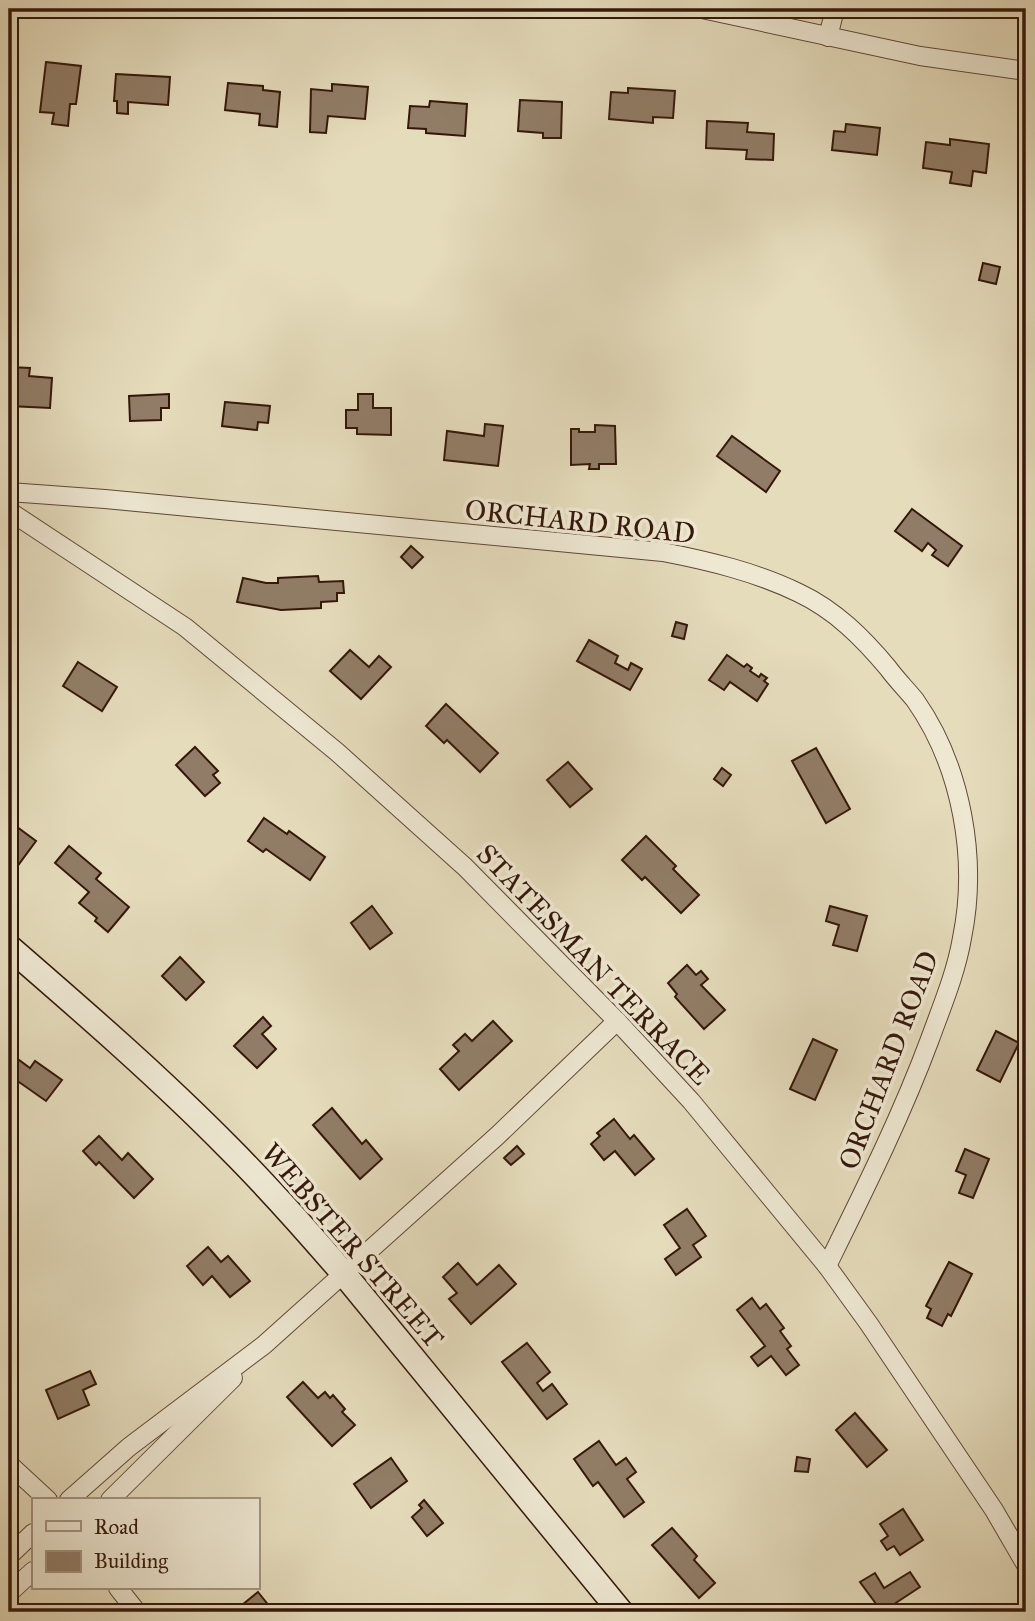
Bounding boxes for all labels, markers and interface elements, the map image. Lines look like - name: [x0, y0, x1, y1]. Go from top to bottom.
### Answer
- street label: ORCHARD ROAD: [463, 492, 697, 551]
- street label: STATESMAN TERRACE: [469, 836, 718, 1092]
- street label: ORCHARD ROAD: [831, 946, 946, 1174]
- street label: WEBSTER STREET: [254, 1136, 451, 1355]
- legend: [32, 1498, 259, 1590]
- text: Road: [94, 1514, 139, 1540]
- text: Building: [94, 1548, 168, 1574]

